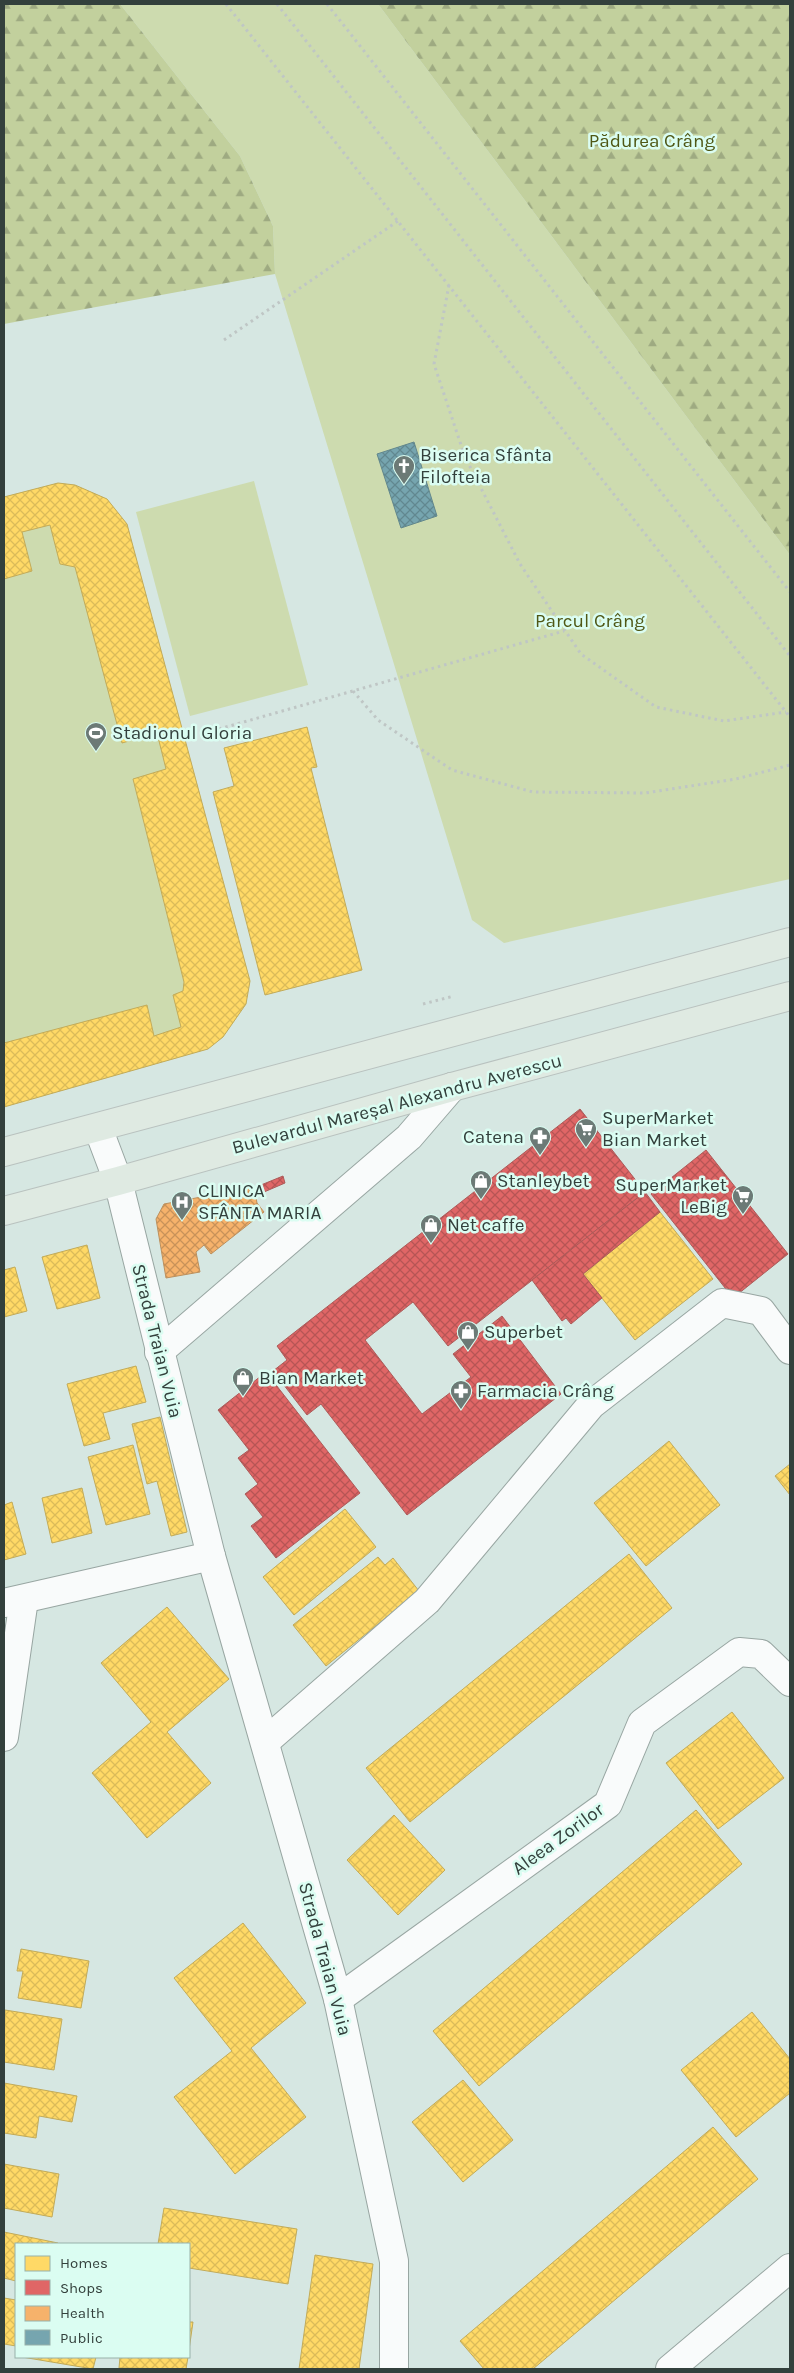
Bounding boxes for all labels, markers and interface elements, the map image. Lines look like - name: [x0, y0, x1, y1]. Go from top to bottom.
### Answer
- park label: Pădurea Crâng: [589, 130, 716, 152]
- place label: Biserica Sfânta Filofteia: [420, 444, 552, 488]
- church icon: Biserica Sfânta Filofteia: [392, 454, 416, 485]
- park label: Parcul Crâng: [535, 610, 645, 632]
- sports icon: Stadionul Gloria: [84, 721, 108, 752]
- place label: Stadionul Gloria: [112, 722, 252, 744]
- street label: Bulevardul Mareșal Alexandru Averescu: [230, 1049, 564, 1159]
- place label: SuperMarket Bian Market: [602, 1107, 714, 1151]
- supermarket icon: SuperMarket Bian Market: [574, 1117, 598, 1148]
- pharmacy icon: Catena: [528, 1125, 552, 1156]
- place label: Catena: [463, 1126, 524, 1148]
- shop icon: Stanleybet: [469, 1169, 493, 1200]
- place label: Stanleybet: [497, 1170, 590, 1192]
- place label: SuperMarket LeBig: [615, 1174, 727, 1218]
- place label: CLINICA SFÂNTA MARIA: [198, 1180, 321, 1224]
- supermarket icon: SuperMarket LeBig: [731, 1184, 755, 1215]
- hospital icon: CLINICA SFÂNTA MARIA: [170, 1190, 194, 1221]
- shop icon: Net caffe: [419, 1213, 443, 1244]
- place label: Net caffe: [447, 1214, 524, 1236]
- street label: Strada Traian Vuia: [127, 1262, 187, 1420]
- shop icon: Superbet: [456, 1320, 480, 1351]
- place label: Superbet: [484, 1321, 563, 1343]
- shop icon: Bian Market: [231, 1366, 255, 1397]
- place label: Bian Market: [259, 1367, 364, 1389]
- pharmacy icon: Farmacia Crâng: [449, 1379, 473, 1410]
- place label: Farmacia Crâng: [477, 1380, 614, 1402]
- street label: Aleea Zorilor: [508, 1798, 608, 1879]
- street label: Strada Traian Vuia: [294, 1880, 356, 2038]
- legend: [15, 2243, 190, 2358]
- text: Homes: [60, 2254, 108, 2272]
- text: Shops: [60, 2279, 103, 2297]
- text: Health: [60, 2304, 105, 2322]
- text: Public: [60, 2329, 103, 2347]

